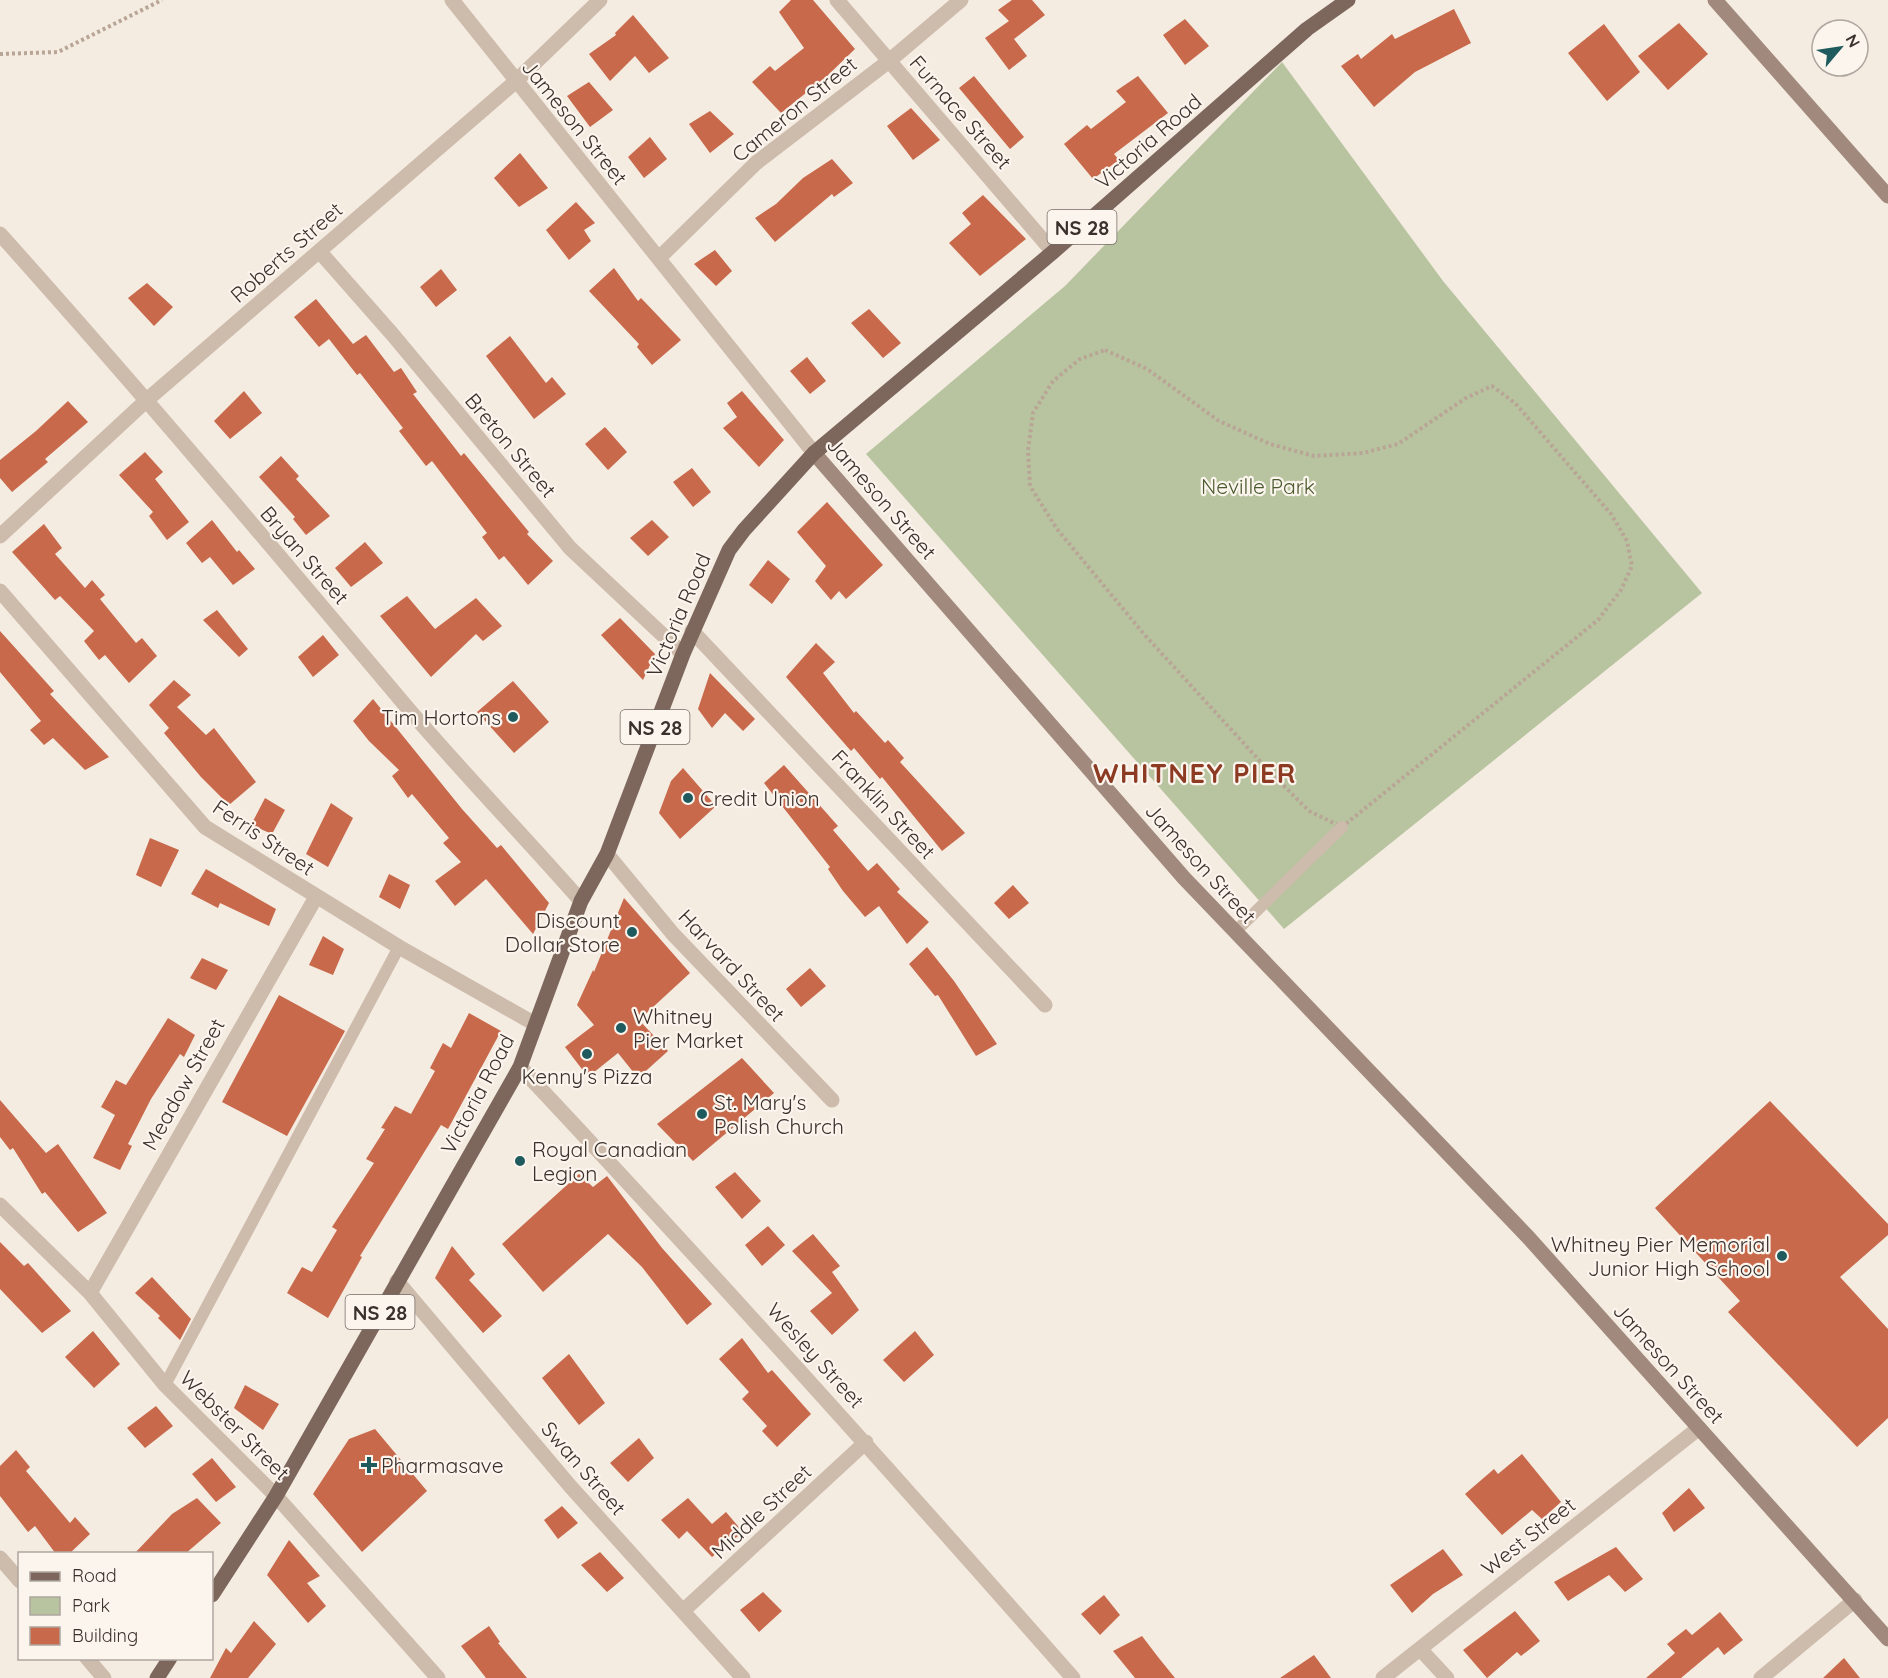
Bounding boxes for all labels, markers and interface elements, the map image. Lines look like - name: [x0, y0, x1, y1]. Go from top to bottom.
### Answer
- north arrow: [1810, 18, 1870, 78]
- text: N: [1842, 31, 1865, 51]
- street label: Furnace Street: [904, 50, 1018, 174]
- street label: Cameron Street: [726, 51, 862, 167]
- street label: Jameson Street: [517, 54, 633, 190]
- street label: Victoria Road: [1090, 88, 1206, 194]
- street label: Roberts Street: [225, 196, 347, 308]
- road number: NS 28: [1048, 210, 1116, 244]
- street label: Breton Street: [460, 388, 562, 502]
- street label: Jameson Street: [822, 432, 942, 564]
- park label: Neville Park: [1201, 473, 1315, 499]
- street label: Bryan Street: [255, 501, 355, 609]
- street label: Victoria Road: [640, 549, 716, 681]
- place label: Tim Hortons: [381, 704, 501, 730]
- marker: Tim Hortons: [506, 710, 520, 724]
- road number: NS 28: [620, 710, 690, 744]
- street label: Franklin Street: [827, 744, 941, 864]
- district label: WHITNEY PIER: [1093, 756, 1297, 790]
- place label: Credit Union: [700, 785, 820, 811]
- marker: Credit Union: [681, 791, 695, 805]
- street label: Ferris Street: [208, 793, 320, 881]
- street label: Jameson Street: [1140, 797, 1262, 929]
- street label: Harvard Street: [673, 903, 791, 1027]
- place label: Discount Dollar Store: [505, 907, 620, 957]
- marker: Discount Dollar Store: [625, 925, 639, 939]
- place label: Whitney Pier Market: [633, 1003, 744, 1053]
- street label: Meadow Street: [136, 1014, 230, 1154]
- marker: Whitney Pier Market: [614, 1021, 628, 1035]
- street label: Victoria Road: [434, 1030, 520, 1158]
- marker: Kenny's Pizza: [580, 1047, 594, 1061]
- place label: Kenny's Pizza: [521, 1063, 653, 1089]
- place label: St. Mary's Polish Church: [714, 1089, 844, 1139]
- marker: St. Mary's Polish Church: [695, 1107, 709, 1121]
- place label: Royal Canadian Legion: [532, 1136, 687, 1186]
- marker: Royal Canadian Legion: [513, 1154, 527, 1168]
- place label: Whitney Pier Memorial Junior High School: [1551, 1231, 1770, 1281]
- marker: Whitney Pier Memorial Junior High School: [1775, 1249, 1789, 1263]
- road number: NS 28: [346, 1295, 415, 1329]
- street label: Wesley Street: [762, 1297, 870, 1413]
- street label: Jameson Street: [1608, 1297, 1730, 1429]
- street label: Webster Street: [175, 1365, 295, 1485]
- street label: Swan Street: [536, 1416, 632, 1520]
- place label: Pharmasave: [381, 1452, 504, 1478]
- marker: Pharmasave: [362, 1458, 376, 1472]
- street label: Middle Street: [706, 1458, 816, 1564]
- street label: West Street: [1476, 1491, 1580, 1581]
- legend: [18, 1552, 213, 1660]
- text: Road: [72, 1564, 117, 1587]
- text: Park: [72, 1594, 110, 1617]
- text: Building: [72, 1624, 138, 1647]

